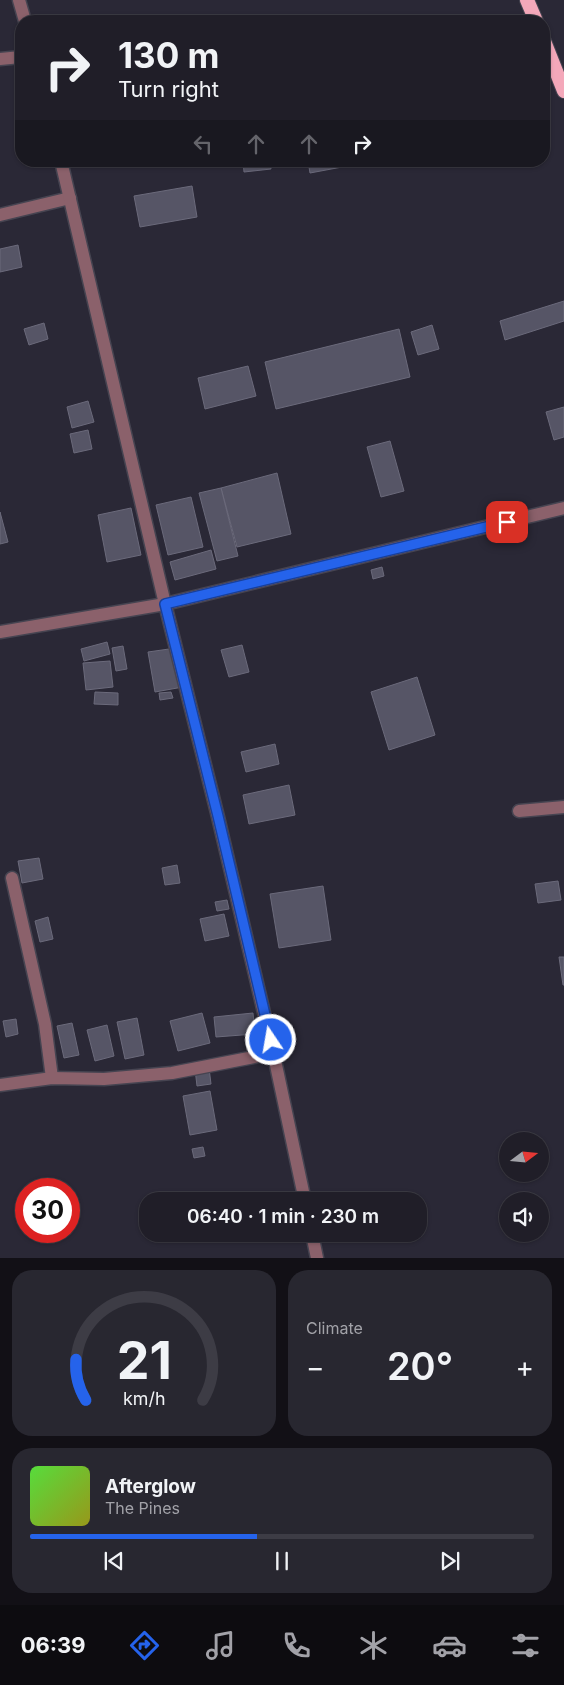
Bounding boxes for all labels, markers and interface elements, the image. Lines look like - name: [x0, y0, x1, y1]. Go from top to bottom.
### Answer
- text: 130 m: [118, 34, 220, 76]
- icon: right: [35, 35, 100, 100]
- text: Turn right: [118, 76, 219, 102]
- icon: left: [189, 130, 217, 158]
- icon: ahead: [242, 130, 270, 158]
- icon: ahead: [295, 130, 323, 158]
- icon: right: [348, 130, 376, 158]
- pin: [486, 501, 528, 543]
- icon: arrive: [493, 508, 521, 536]
- position arrow: [244, 1013, 296, 1065]
- north arrow: [499, 1132, 549, 1182]
- map controls: [499, 1132, 549, 1242]
- speed limit sign: 30: [15, 1178, 80, 1243]
- button: sound: [499, 1192, 549, 1242]
- text: 06:40 · 1 min · 230 m: [187, 1205, 379, 1228]
- text: Climate: [306, 1318, 363, 1338]
- text: 21: [116, 1329, 172, 1392]
- text: 20°: [387, 1343, 453, 1389]
- text: −: [306, 1350, 325, 1384]
- text: +: [515, 1350, 534, 1384]
- text: km/h: [123, 1388, 165, 1409]
- text: Afterglow: [105, 1475, 196, 1498]
- text: The Pines: [105, 1498, 180, 1518]
- icon: previous: [100, 1547, 128, 1575]
- icon: pause: [268, 1547, 296, 1575]
- icon: next: [436, 1547, 464, 1575]
- icon: directions: [127, 1628, 162, 1663]
- icon: music: [203, 1628, 238, 1663]
- icon: phone: [279, 1628, 314, 1663]
- icon: climate: [356, 1628, 391, 1663]
- icon: car: [432, 1628, 467, 1663]
- icon: filters: [508, 1628, 543, 1663]
- text: 06:39: [21, 1632, 86, 1658]

